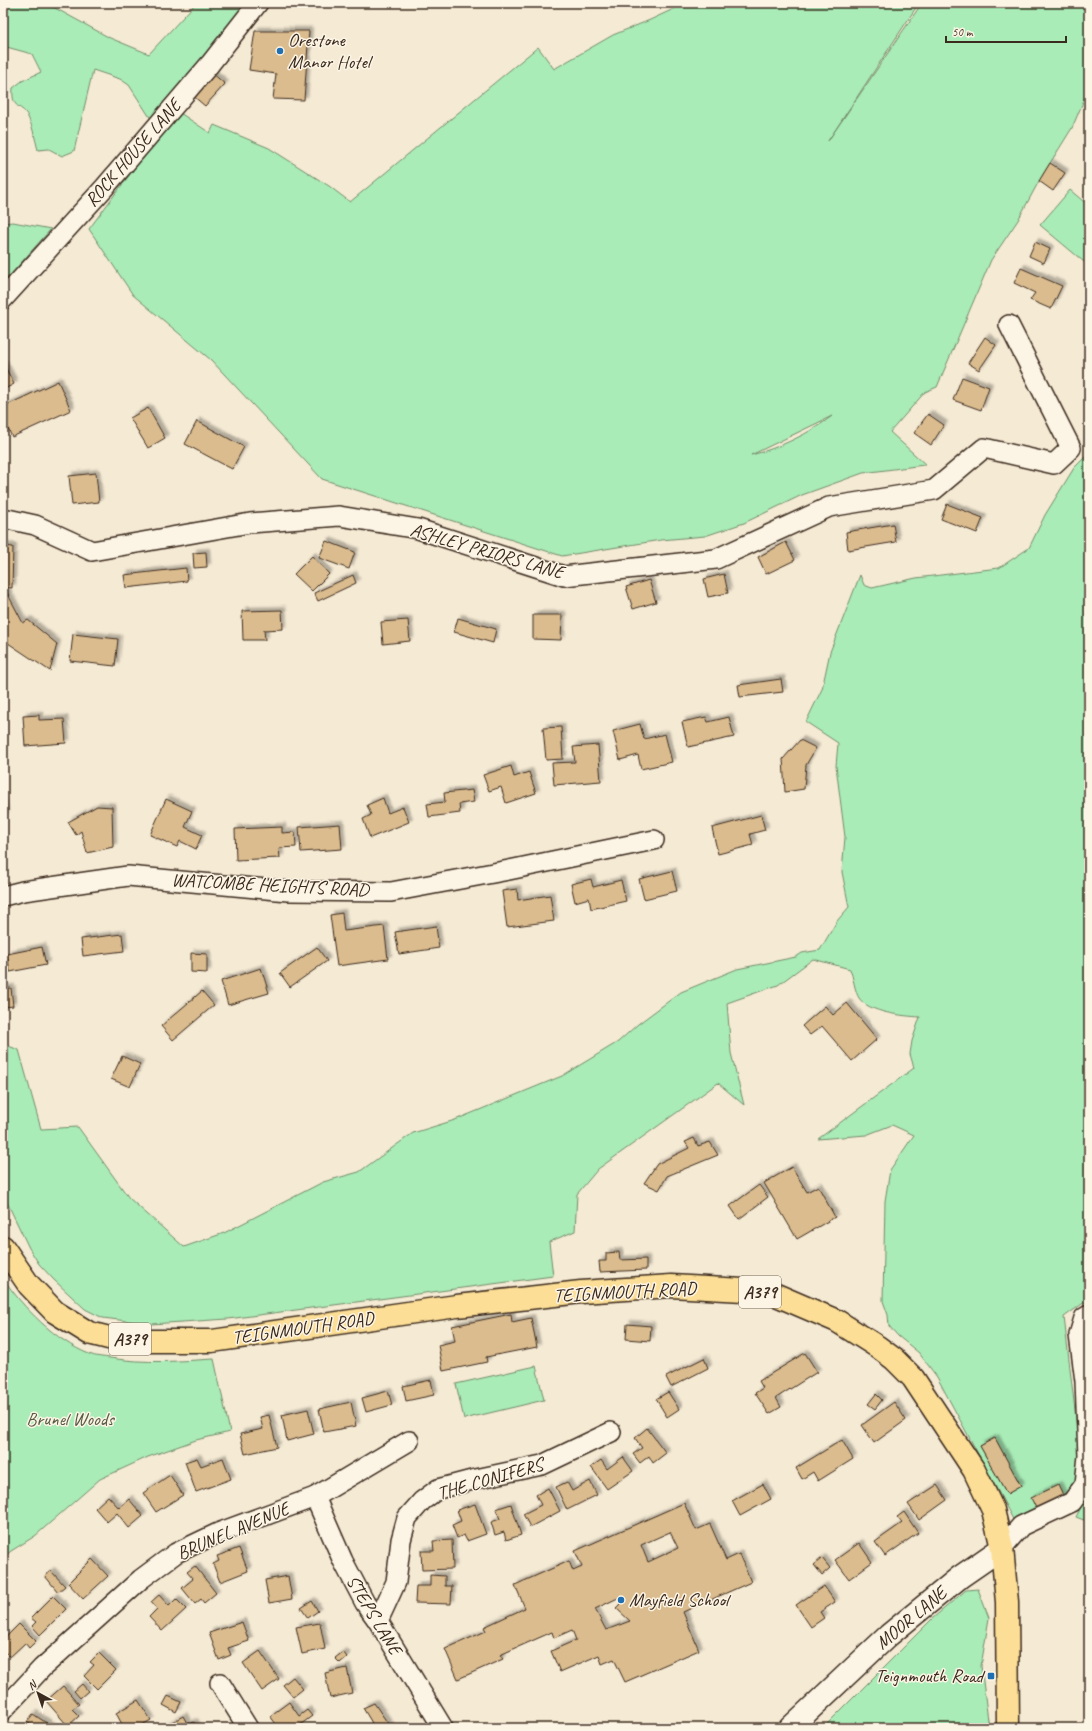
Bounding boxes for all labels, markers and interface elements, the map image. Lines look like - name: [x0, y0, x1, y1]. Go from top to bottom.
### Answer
- scale bar: [946, 18, 1066, 44]
- text: 50 m: [952, 24, 974, 40]
- place label: Orestone Manor Hotel: [288, 28, 374, 74]
- marker: Orestone Manor Hotel: [275, 46, 285, 56]
- street label: ROCK HOUSE LANE: [80, 92, 188, 212]
- street label: ASHLEY PRIORS LANE: [408, 518, 569, 585]
- street label: WATCOMBE HEIGHTS ROAD: [171, 868, 371, 902]
- street label: TEIGNMOUTH ROAD: [553, 1276, 699, 1308]
- road number: A379: [739, 1276, 781, 1308]
- street label: TEIGNMOUTH ROAD: [231, 1306, 377, 1350]
- road number: A379: [109, 1323, 151, 1355]
- park label: Brunel Woods: [26, 1407, 115, 1431]
- street label: THE CONIFERS: [434, 1451, 549, 1506]
- street label: BRUNEL AVENUE: [173, 1496, 295, 1565]
- street label: STEPS LANE: [341, 1571, 409, 1662]
- street label: MOOR LANE: [871, 1579, 954, 1655]
- place label: Mayfield School: [629, 1588, 732, 1612]
- marker: Mayfield School: [616, 1595, 626, 1605]
- place label: Teignmouth Road: [875, 1664, 986, 1688]
- marker: Teignmouth Road: [986, 1671, 996, 1681]
- north arrow: [18, 1673, 58, 1713]
- text: N: [24, 1676, 40, 1693]

